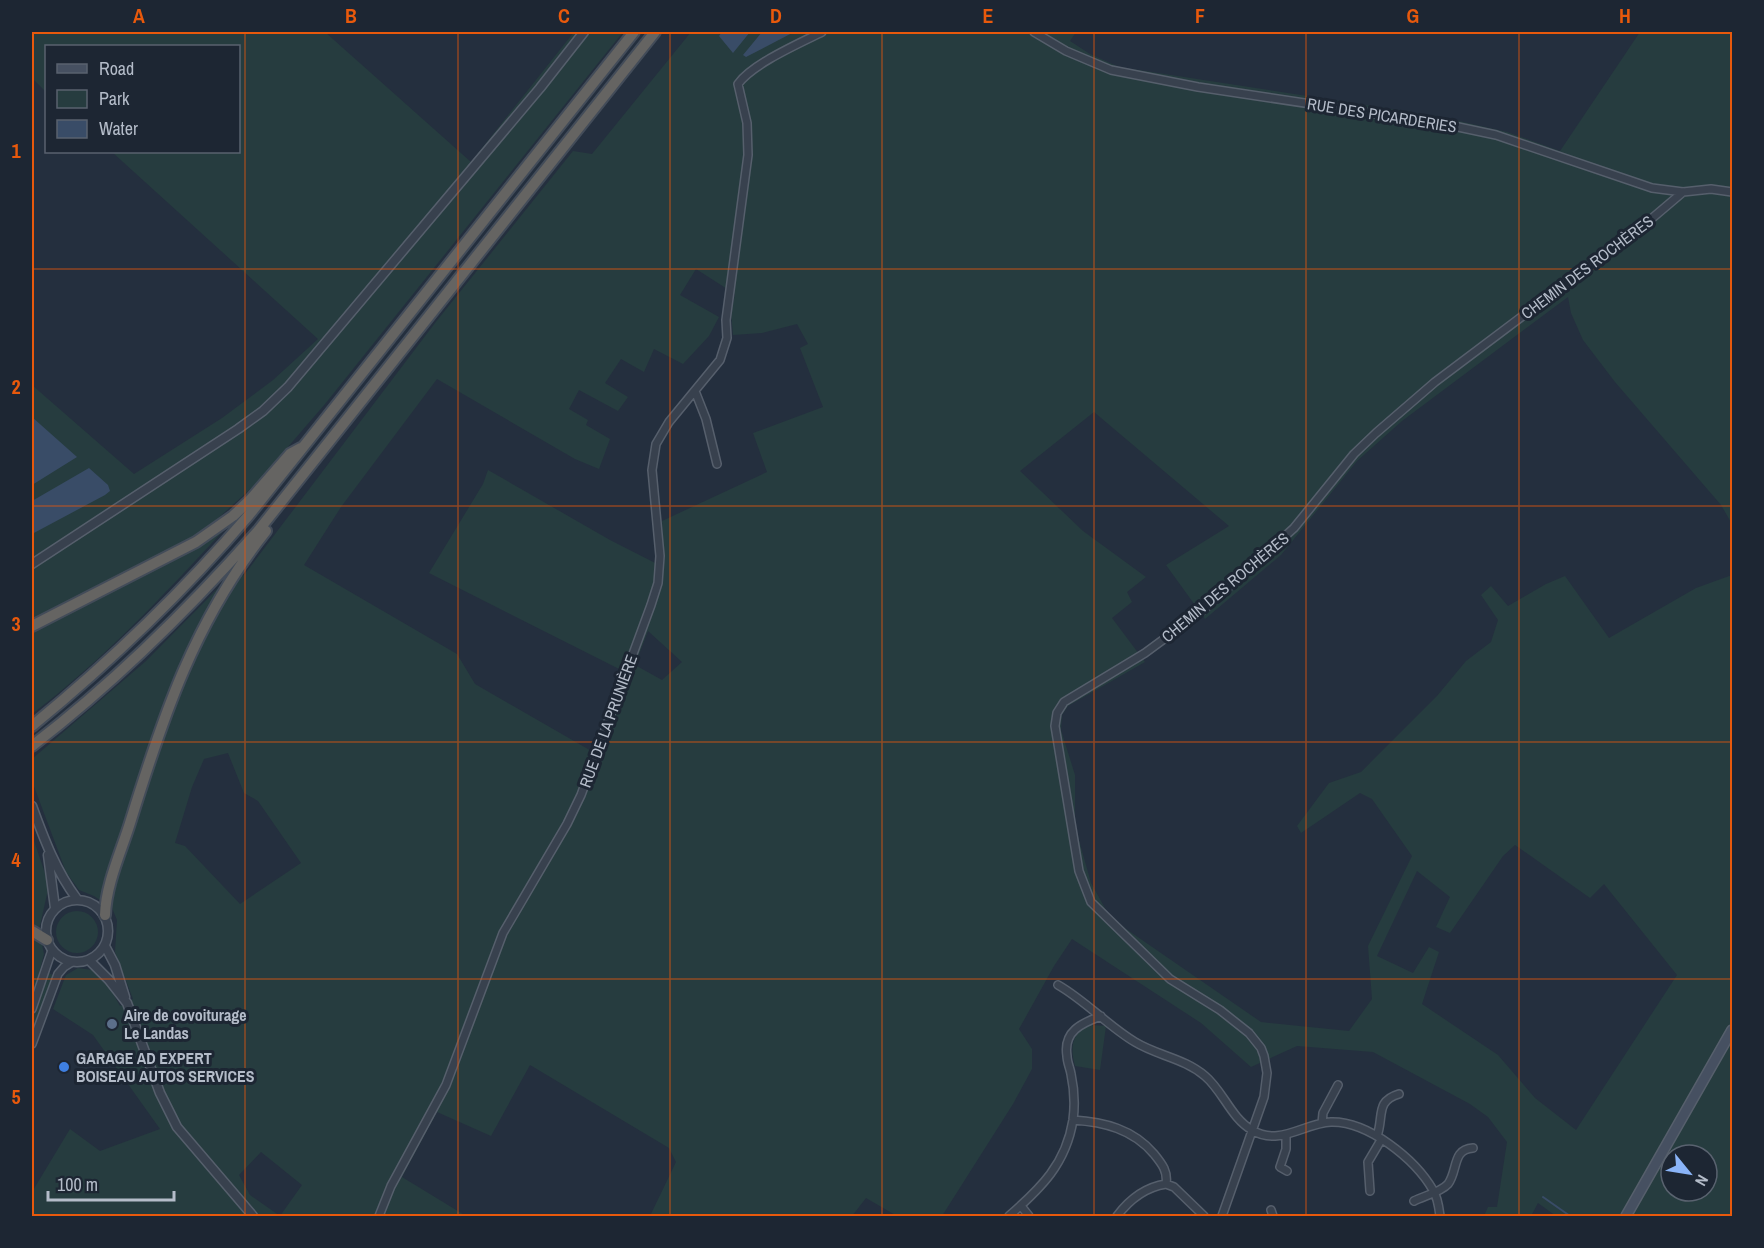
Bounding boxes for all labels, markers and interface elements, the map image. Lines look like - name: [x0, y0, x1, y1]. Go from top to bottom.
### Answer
- text: A: [133, 2, 145, 29]
- text: B: [345, 2, 357, 29]
- text: C: [558, 2, 570, 29]
- text: D: [770, 2, 782, 29]
- text: E: [983, 2, 994, 29]
- text: F: [1195, 2, 1205, 29]
- text: G: [1407, 2, 1419, 29]
- text: H: [1619, 2, 1631, 29]
- legend: [45, 45, 240, 153]
- text: Road: [99, 56, 134, 81]
- text: Park: [99, 86, 130, 111]
- street label: RUE DES PICARDERIES: [1306, 92, 1458, 138]
- text: Water: [99, 116, 138, 141]
- text: 1: [11, 137, 21, 164]
- street label: CHEMIN DES ROCHÈRES: [1516, 210, 1658, 324]
- text: 2: [11, 373, 21, 400]
- street label: CHEMIN DES ROCHÈRES: [1157, 527, 1294, 647]
- text: 3: [11, 610, 21, 637]
- street label: RUE DE LA PRUNIÈRE: [574, 651, 642, 791]
- text: 4: [11, 846, 21, 873]
- place label: Aire de covoiturage Le Landas: [124, 1004, 247, 1044]
- marker: Aire de covoiturage Le Landas: [105, 1017, 119, 1031]
- place label: GARAGE AD EXPERT BOISEAU AUTOS SERVICES: [76, 1047, 255, 1087]
- marker: GARAGE AD EXPERT BOISEAU AUTOS SERVICES: [57, 1060, 71, 1074]
- text: 5: [11, 1083, 21, 1110]
- north arrow: [1659, 1143, 1719, 1203]
- scale bar: [48, 1164, 174, 1202]
- text: N: [1690, 1171, 1714, 1190]
- text: 100 m: [57, 1172, 98, 1197]

